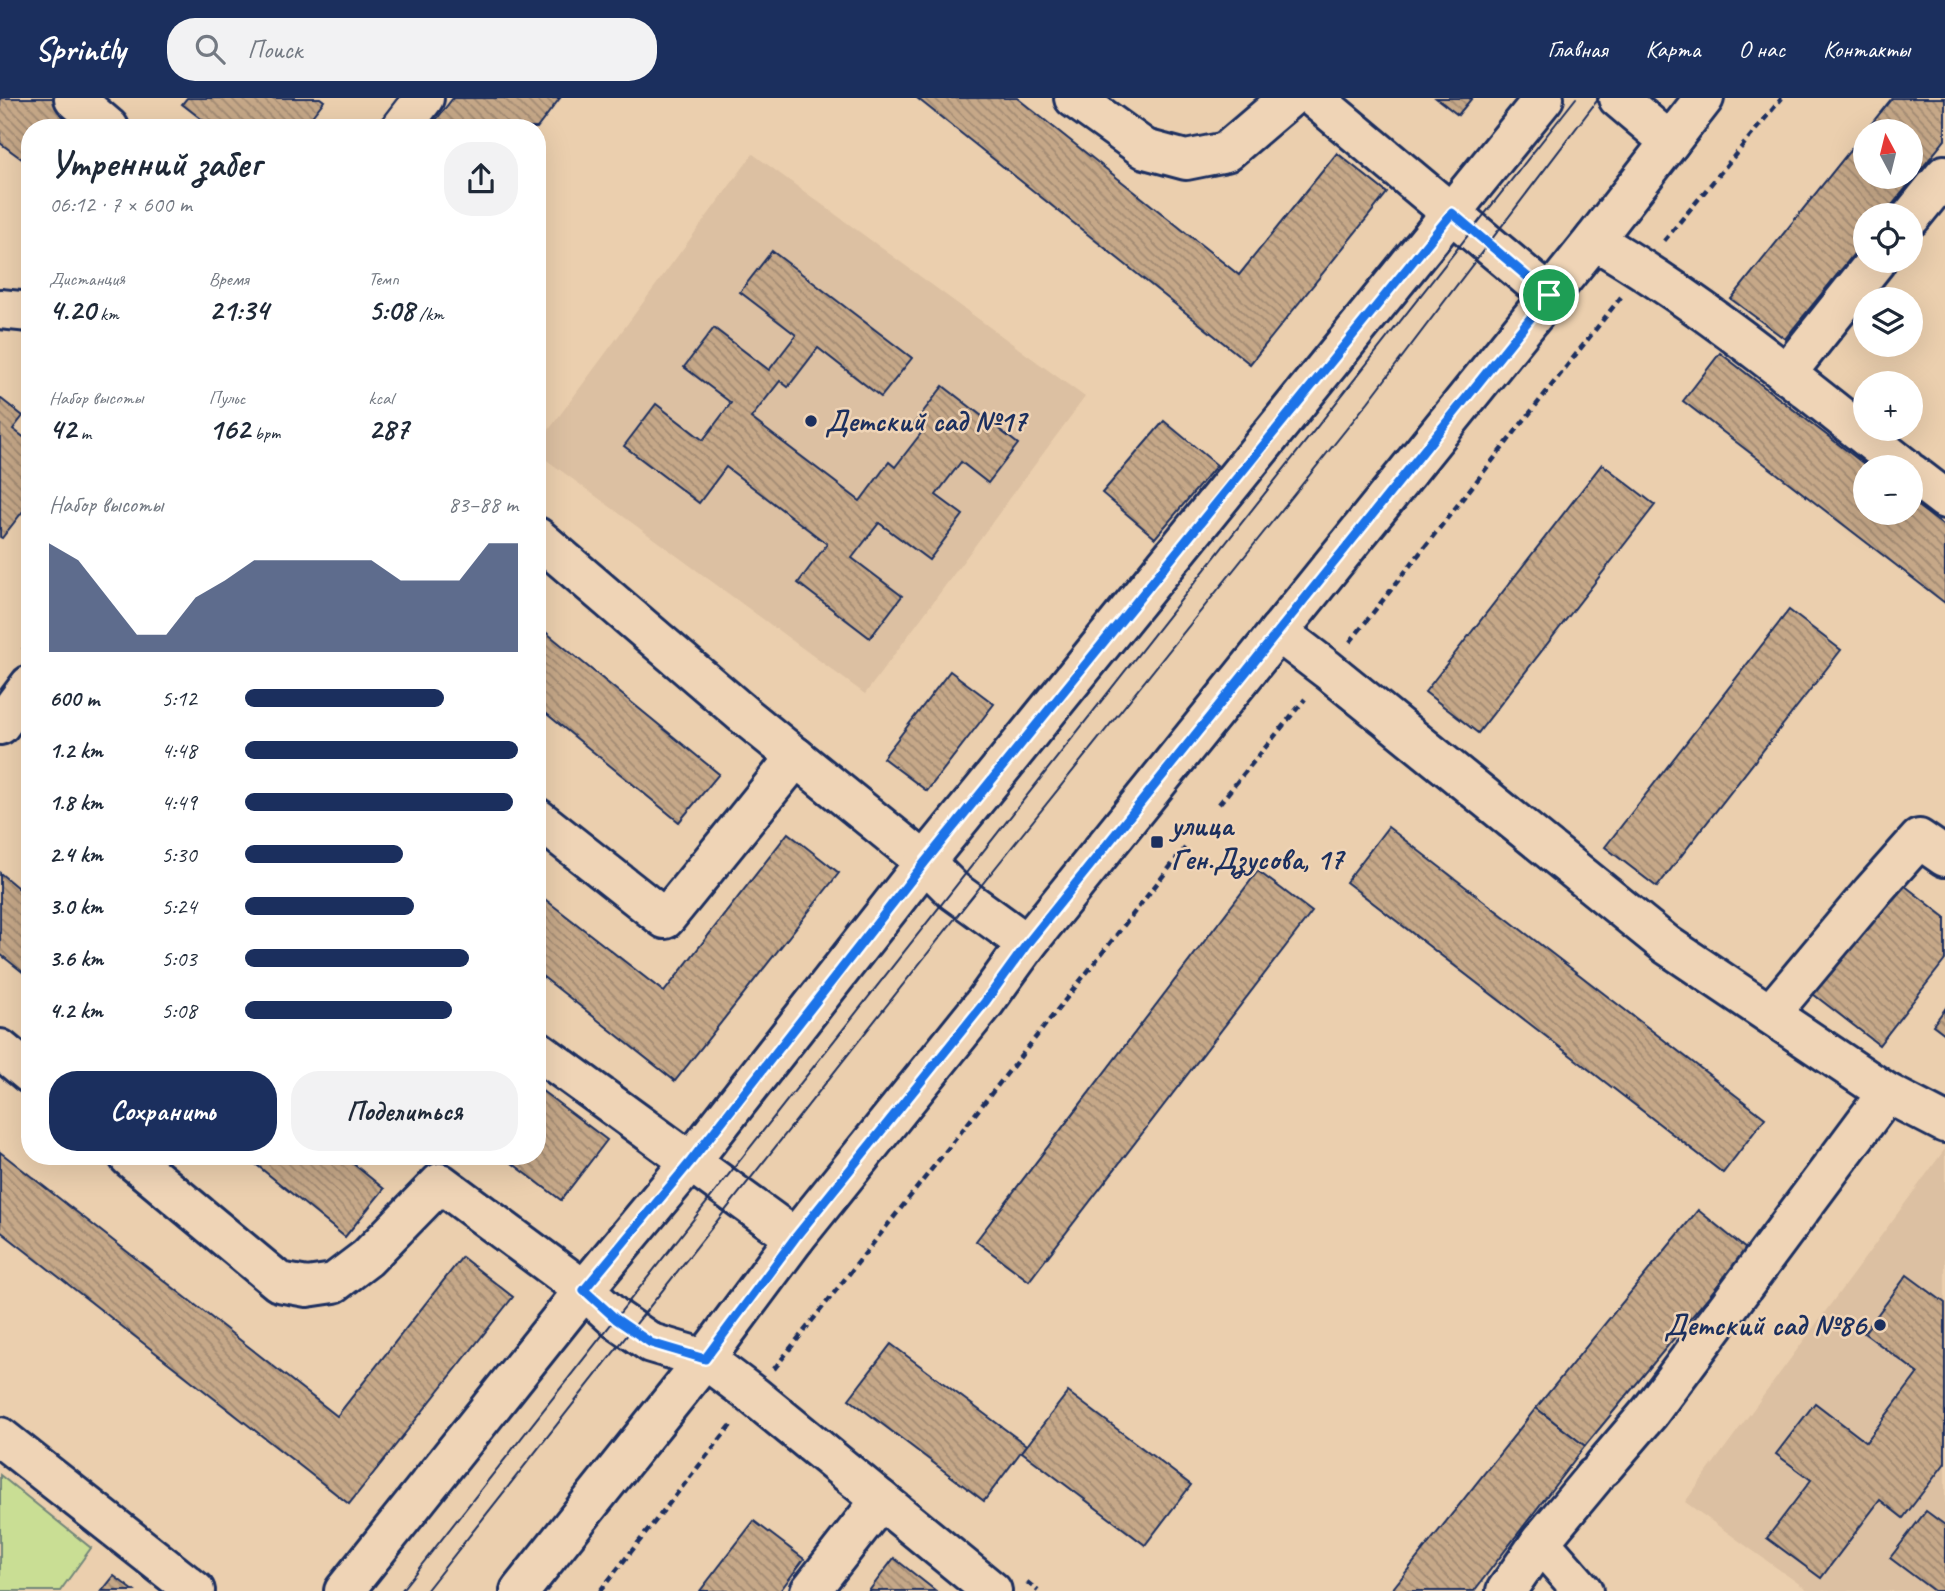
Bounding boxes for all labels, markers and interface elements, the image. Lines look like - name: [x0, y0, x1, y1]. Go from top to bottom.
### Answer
- search box: [167, 18, 657, 81]
- text: Sprintly: [35, 28, 125, 70]
- icon: search: [191, 30, 229, 68]
- text: Поиск: [247, 33, 302, 66]
- text: Главная: [1547, 34, 1608, 64]
- text: Карта: [1646, 34, 1700, 64]
- text: О нас: [1738, 34, 1785, 64]
- text: Контакты: [1823, 34, 1910, 64]
- north arrow: [1853, 119, 1923, 189]
- map controls: [1853, 119, 1923, 525]
- text: Утренний забег: [49, 140, 261, 187]
- button: share: [444, 142, 518, 216]
- text: 06:12 · 7 × 600 m: [49, 190, 192, 219]
- button: locate: [1853, 203, 1923, 273]
- pin: [1519, 265, 1579, 325]
- text: Дистанция: [49, 267, 125, 291]
- text: Время: [209, 267, 249, 291]
- text: Темп: [368, 267, 399, 291]
- icon: arrive: [1530, 276, 1568, 314]
- button: layers: [1853, 287, 1923, 357]
- text: 4.20: [49, 291, 95, 329]
- text: 21:34: [209, 291, 269, 329]
- text: 5:08: [368, 291, 414, 329]
- text: km: [95, 302, 119, 326]
- text: /km: [414, 302, 444, 326]
- button: +: [1853, 371, 1923, 441]
- text: Набор высоты: [49, 386, 143, 410]
- text: Пульс: [209, 386, 245, 410]
- text: kcal: [368, 386, 393, 410]
- place label: Детский сад №17: [825, 402, 1030, 440]
- text: 42: [49, 410, 76, 448]
- text: 162: [209, 410, 250, 448]
- text: 287: [368, 410, 409, 448]
- marker: Детский сад №17: [803, 413, 819, 429]
- text: m: [76, 421, 91, 445]
- text: bpm: [250, 421, 280, 445]
- button: −: [1853, 455, 1923, 525]
- text: Набор высоты: [49, 490, 163, 519]
- text: 83–88 m: [448, 490, 518, 519]
- text: 600 m: [49, 684, 99, 713]
- text: 5:12: [161, 684, 197, 713]
- text: 1.2 km: [49, 736, 103, 765]
- text: 4:48: [161, 736, 197, 765]
- text: 1.8 km: [49, 788, 103, 817]
- text: 4:49: [161, 788, 197, 817]
- place label: улица Ген.Дзусова, 17: [1168, 806, 1347, 879]
- marker: улица Ген.Дзусова, 17: [1149, 834, 1165, 850]
- text: 2.4 km: [49, 840, 103, 869]
- text: 5:30: [161, 840, 197, 869]
- text: 3.0 km: [49, 892, 103, 921]
- text: 5:24: [161, 892, 197, 921]
- text: 3.6 km: [49, 944, 103, 973]
- text: 5:03: [161, 944, 197, 973]
- text: 4.2 km: [49, 996, 103, 1025]
- text: 5:08: [161, 996, 197, 1025]
- button: Сохранить: [49, 1071, 277, 1151]
- button: Поделиться: [291, 1071, 518, 1151]
- place label: Детский сад №86: [1664, 1306, 1868, 1344]
- marker: Детский сад №86: [1872, 1317, 1888, 1333]

